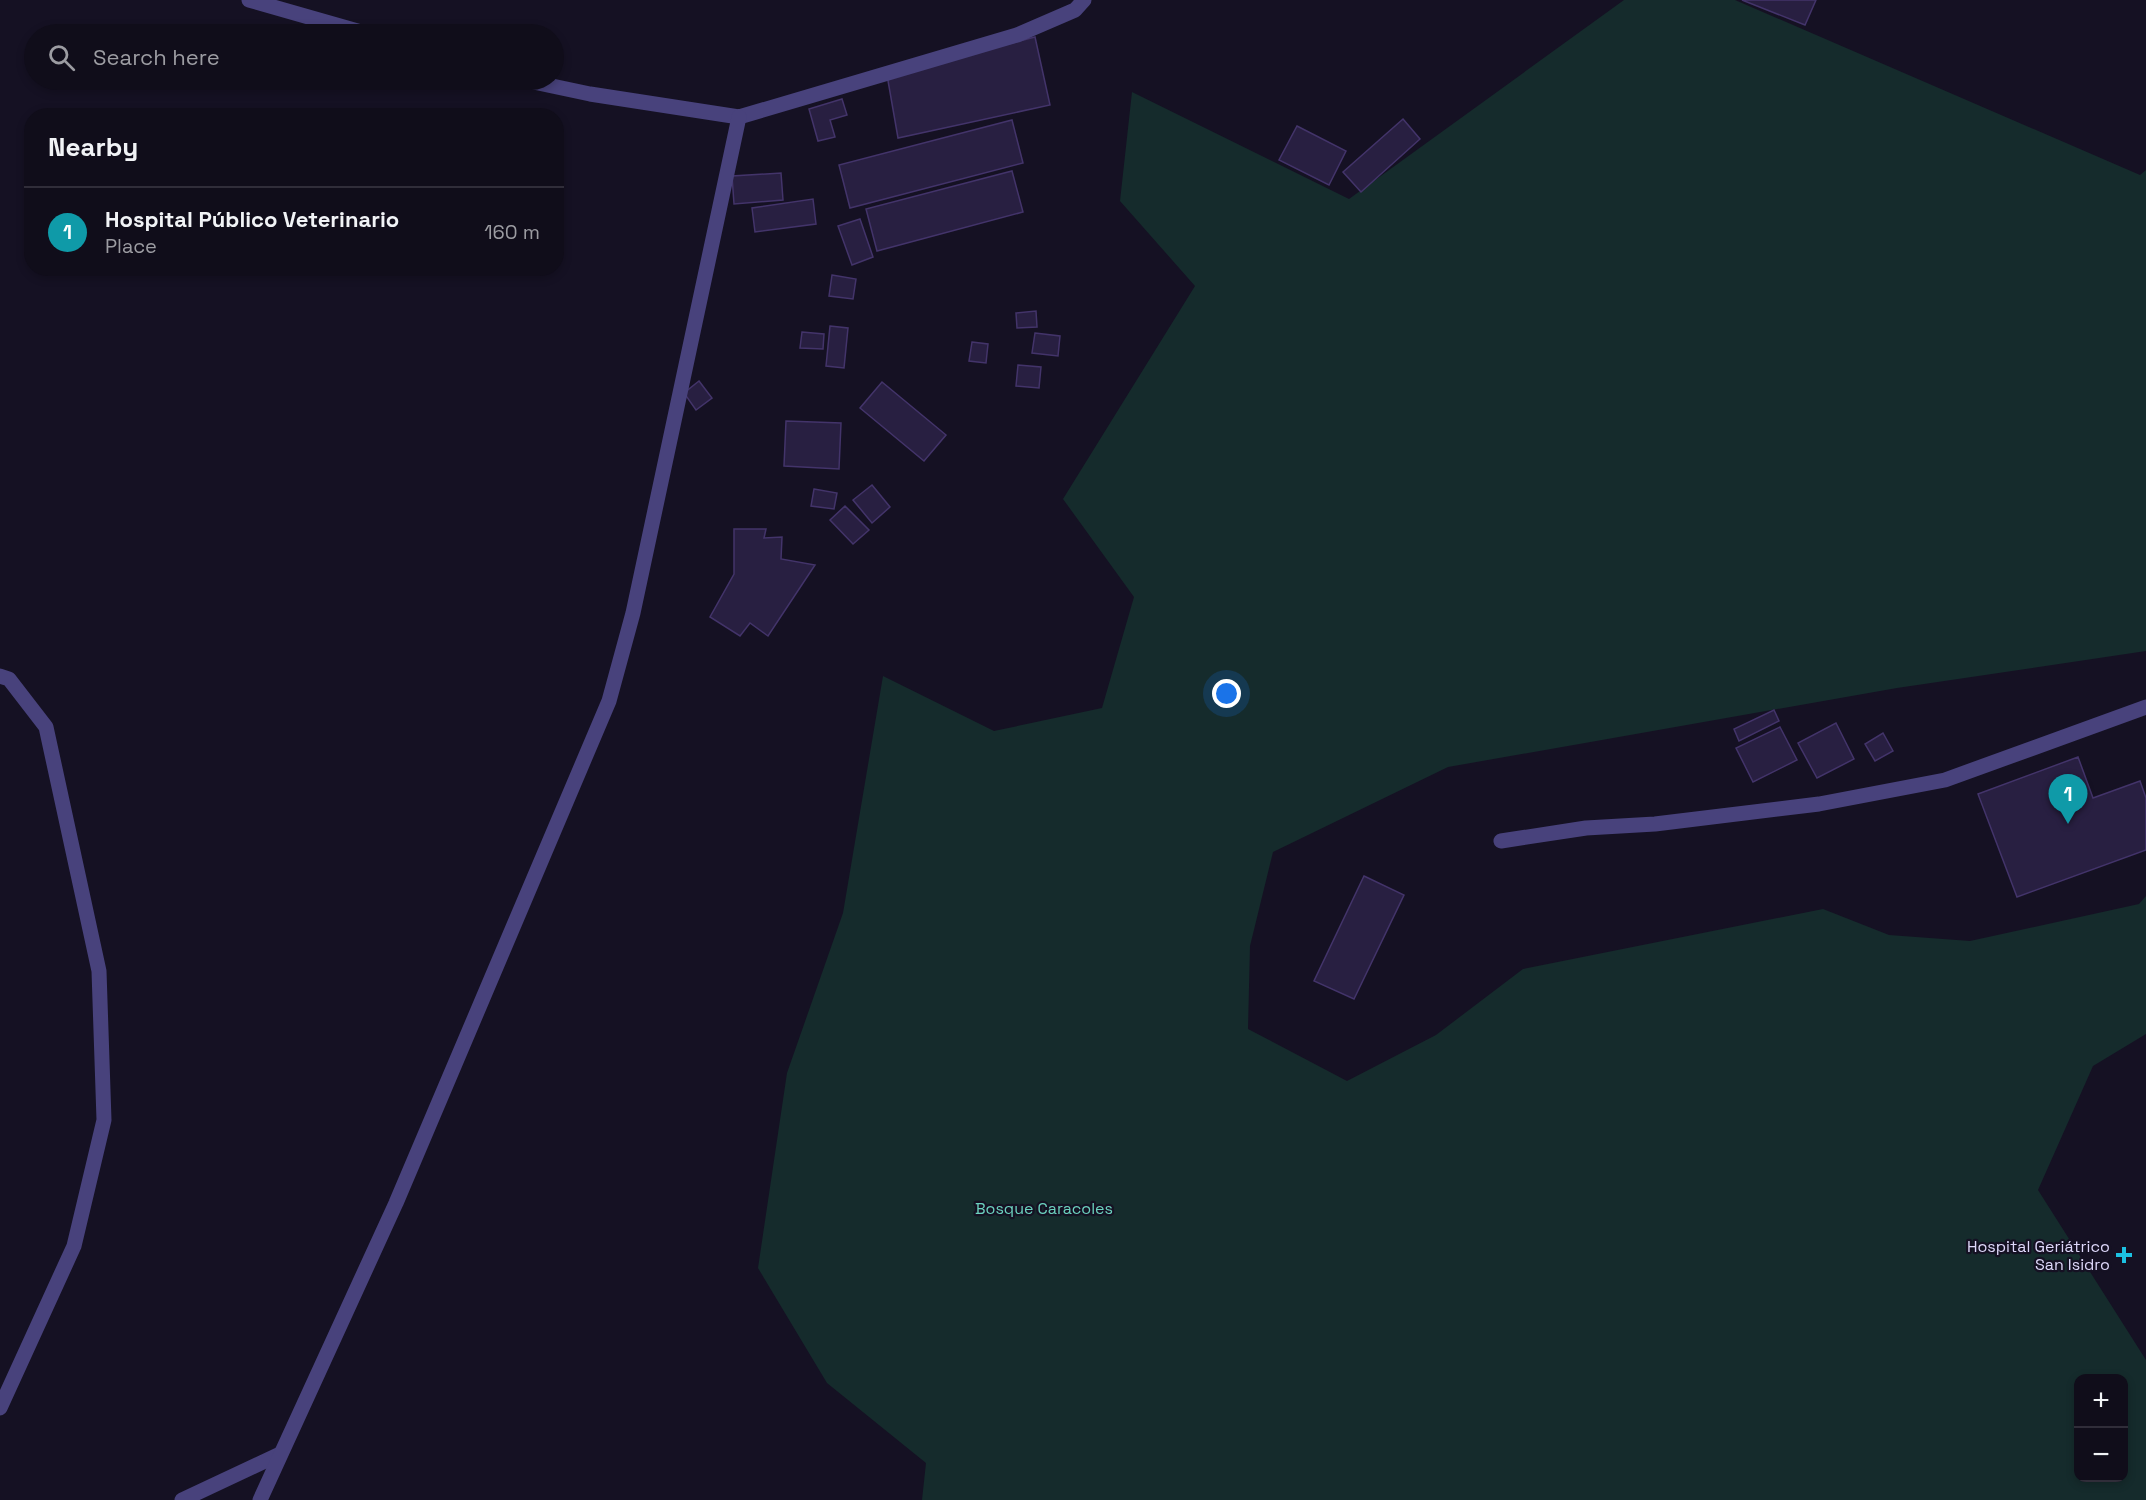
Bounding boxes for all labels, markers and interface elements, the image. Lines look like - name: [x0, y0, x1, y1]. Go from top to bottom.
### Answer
- search box: [24, 24, 564, 90]
- icon: search: [45, 41, 78, 74]
- text: Search here: [93, 43, 220, 71]
- text: Nearby: [48, 130, 138, 164]
- text: Hospital Público Veterinario: [105, 205, 399, 233]
- text: 1: [63, 219, 72, 245]
- text: 160 m: [484, 219, 540, 245]
- text: Place: [105, 233, 157, 259]
- your location: [1212, 679, 1241, 708]
- pin: 1: [2048, 774, 2088, 824]
- park label: Bosque Caracoles: [975, 1198, 1113, 1219]
- place label: Hospital Geriátrico San Isidro: [1967, 1236, 2110, 1275]
- marker: Hospital Geriátrico San Isidro: [2115, 1246, 2133, 1264]
- map controls: [2074, 1374, 2128, 1482]
- button: +: [2074, 1374, 2128, 1428]
- button: −: [2074, 1428, 2128, 1482]

